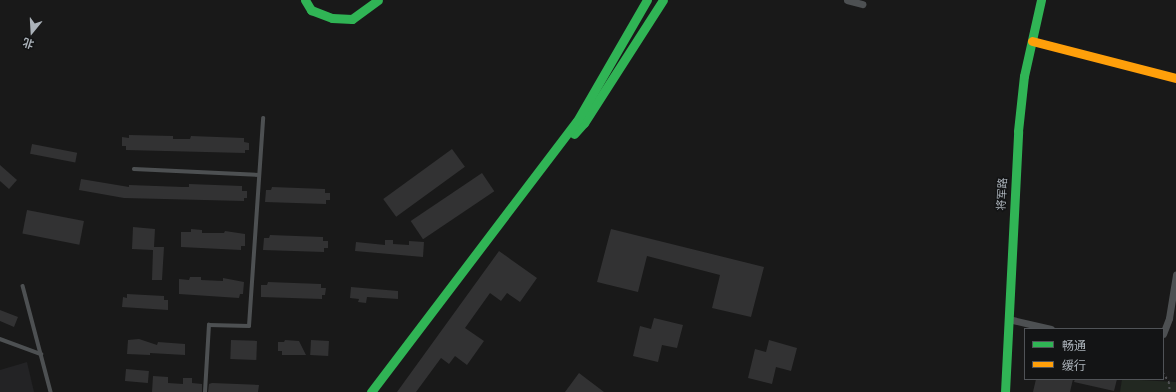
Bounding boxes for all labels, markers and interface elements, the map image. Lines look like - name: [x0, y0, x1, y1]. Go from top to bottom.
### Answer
- north arrow: [12, 12, 52, 52]
- text: 北: [21, 35, 36, 52]
- street label: 将军路: [995, 177, 1009, 211]
- legend: [1024, 328, 1164, 380]
- text: 畅通: [1062, 338, 1086, 353]
- text: 缓行: [1062, 358, 1086, 373]

